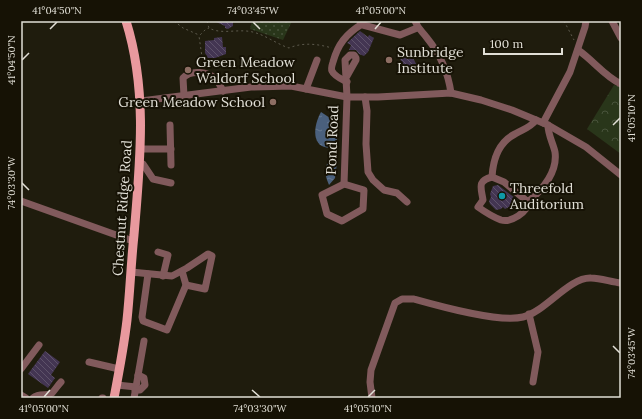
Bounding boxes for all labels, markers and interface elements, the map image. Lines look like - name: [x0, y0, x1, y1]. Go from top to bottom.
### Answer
- text: 41°04'50"N: [32, 4, 82, 17]
- text: 74°03'45"W: [227, 4, 280, 17]
- text: 41°05'00"N: [356, 4, 407, 17]
- scale bar: [484, 30, 562, 56]
- text: 41°04'50"N: [5, 35, 18, 85]
- text: 100 m: [490, 36, 523, 51]
- place label: Sunbridge Institute: [397, 43, 464, 77]
- place label: Green Meadow Waldorf School: [196, 53, 296, 87]
- marker: Sunbridge Institute: [384, 55, 394, 65]
- marker: Green Meadow Waldorf School: [183, 65, 193, 75]
- place label: Green Meadow School: [118, 93, 265, 111]
- text: 41°05'10"N: [625, 94, 638, 142]
- marker: Green Meadow School: [268, 97, 278, 107]
- street label: Pond Road: [322, 105, 342, 175]
- street label: Chestnut Ridge Road: [108, 139, 136, 277]
- text: 74°03'30"W: [5, 156, 18, 209]
- place label: Threefold Auditorium: [509, 179, 585, 213]
- marker: Threefold Auditorium: [497, 191, 507, 201]
- text: 74°03'45"W: [625, 326, 638, 379]
- text: 41°05'00"N: [19, 402, 70, 415]
- text: 74°03'30"W: [234, 402, 287, 415]
- text: 41°05'10"N: [344, 402, 392, 415]

